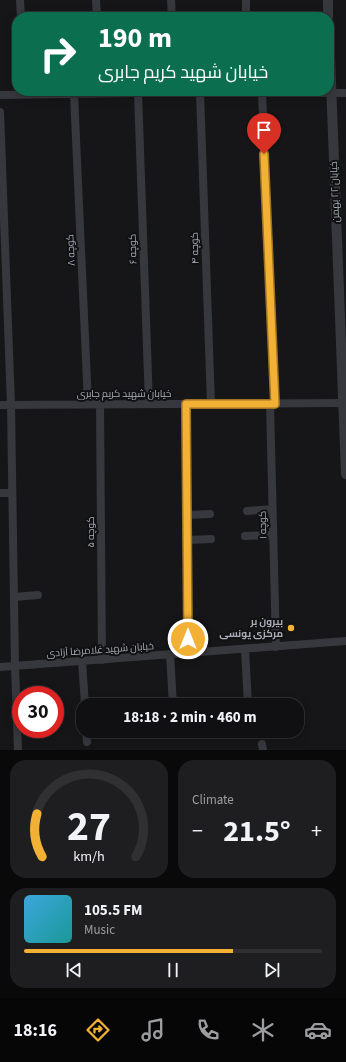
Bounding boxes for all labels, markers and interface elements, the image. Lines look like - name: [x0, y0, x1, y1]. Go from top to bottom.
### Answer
- text: 190 m: [98, 18, 172, 58]
- icon: right: [32, 28, 84, 80]
- text: خیابان شهید کریم جابری: [98, 60, 268, 85]
- pin: [247, 113, 281, 154]
- icon: arrive: [253, 119, 275, 141]
- street label: خیابان ۲۲ بهمن: [327, 161, 343, 223]
- street label: کوچه ۴: [187, 232, 203, 264]
- street label: کوچه ۸: [63, 234, 79, 266]
- street label: کوچه ۶: [125, 234, 141, 264]
- street label: خیابان شهید کریم جابری: [77, 387, 171, 401]
- street label: کوچه ۱: [256, 511, 270, 539]
- street label: کوچه ۵: [84, 517, 98, 547]
- place label: بیرون بر مرکزی یونسی: [219, 615, 283, 641]
- position arrow: [167, 618, 209, 660]
- marker: بیرون بر مرکزی یونسی: [286, 623, 296, 633]
- street label: خیابان شهید غلامرضا آزادی: [46, 639, 154, 661]
- speed limit sign: 30: [12, 686, 64, 738]
- text: 18:18 · 2 min · 460 m: [123, 707, 257, 728]
- text: Climate: [192, 791, 234, 809]
- text: 27: [67, 797, 111, 857]
- text: 21.5°: [223, 810, 291, 853]
- text: −: [192, 815, 203, 847]
- text: +: [311, 815, 322, 847]
- text: km/h: [73, 846, 105, 867]
- text: 105.5 FM: [84, 900, 142, 921]
- text: Music: [84, 921, 115, 939]
- icon: previous: [63, 959, 85, 981]
- icon: pause: [162, 959, 184, 981]
- icon: next: [261, 959, 283, 981]
- icon: directions: [84, 1016, 112, 1044]
- icon: music: [139, 1016, 167, 1044]
- icon: phone: [194, 1016, 222, 1044]
- icon: climate: [249, 1016, 277, 1044]
- icon: car: [304, 1016, 332, 1044]
- text: 18:16: [14, 1018, 57, 1043]

